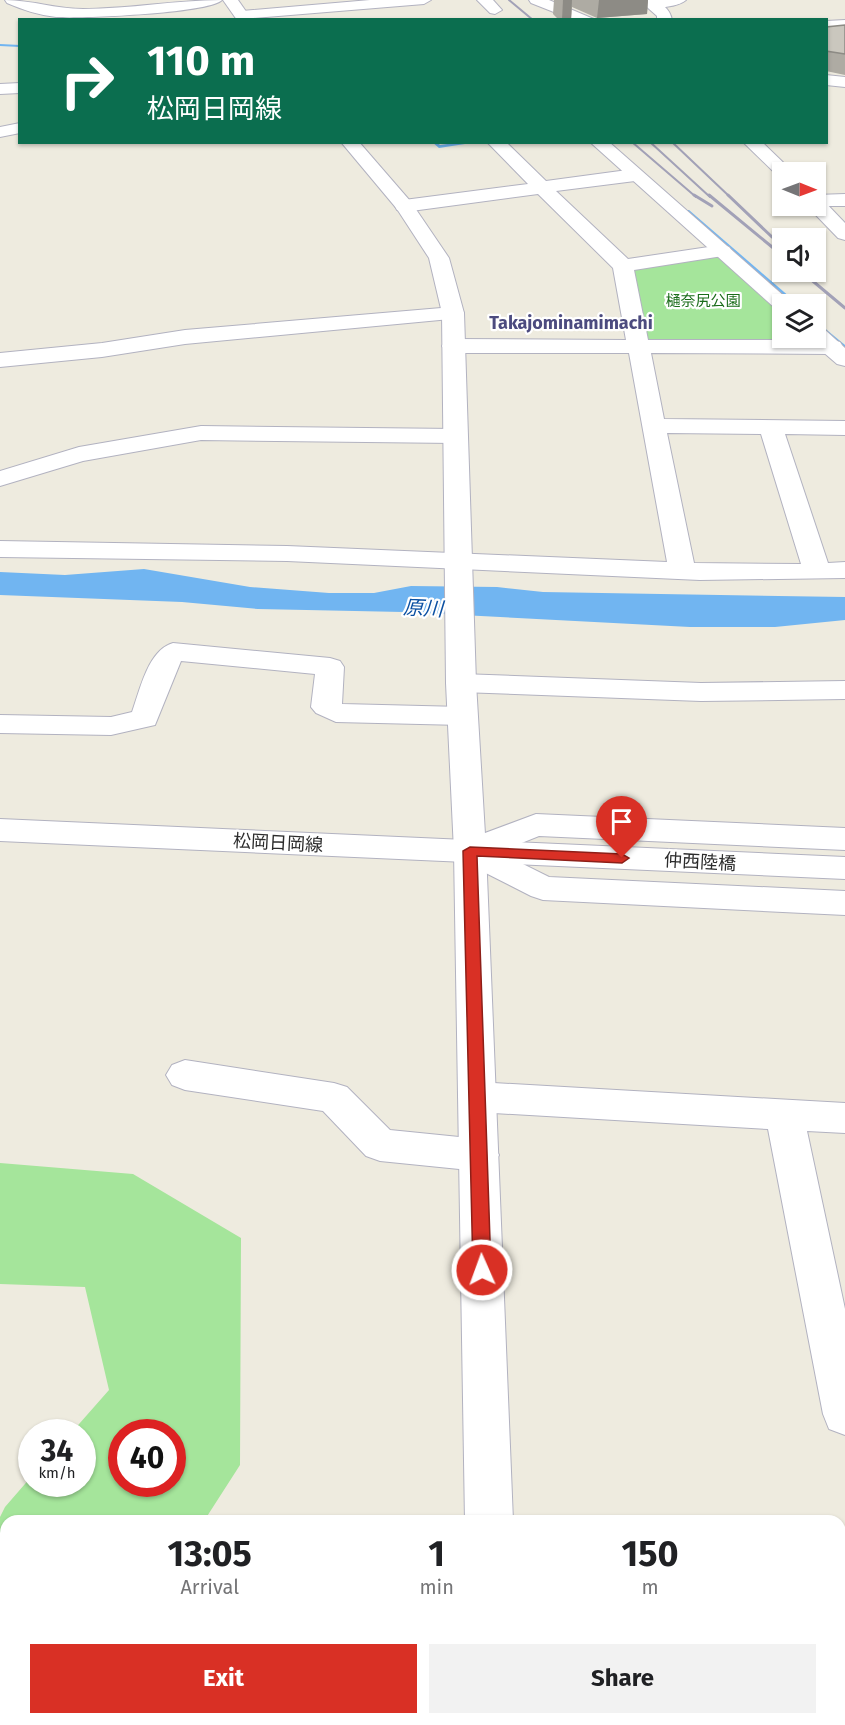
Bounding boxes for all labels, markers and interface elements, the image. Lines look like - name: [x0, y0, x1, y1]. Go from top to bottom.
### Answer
- text: 110 m: [147, 36, 255, 86]
- icon: right: [48, 42, 126, 120]
- text: 松岡日岡線: [147, 93, 282, 125]
- north arrow: [772, 162, 826, 216]
- map controls: [772, 162, 826, 348]
- button: sound: [772, 228, 826, 282]
- park label: 樋奈尻公園: [665, 292, 741, 310]
- button: layers: [772, 294, 826, 348]
- district label: Takajominamimachi: [489, 312, 653, 334]
- water label: 原川: [402, 595, 446, 621]
- pin: [596, 796, 647, 858]
- icon: arrive: [605, 805, 638, 838]
- street label: 松岡日岡線: [232, 830, 324, 856]
- street label: 仲西陸橋: [663, 849, 737, 875]
- position arrow: [450, 1238, 514, 1302]
- speed limit sign: 40: [108, 1419, 186, 1497]
- text: 34: [41, 1433, 73, 1469]
- text: km/h: [38, 1464, 76, 1482]
- text: 13:05: [168, 1532, 252, 1576]
- text: 1: [428, 1532, 445, 1576]
- text: 150: [621, 1532, 678, 1576]
- text: Arrival: [180, 1575, 239, 1599]
- text: min: [419, 1575, 454, 1599]
- text: m: [641, 1575, 659, 1599]
- button: Exit: [30, 1644, 417, 1713]
- button: Share: [429, 1644, 816, 1713]

